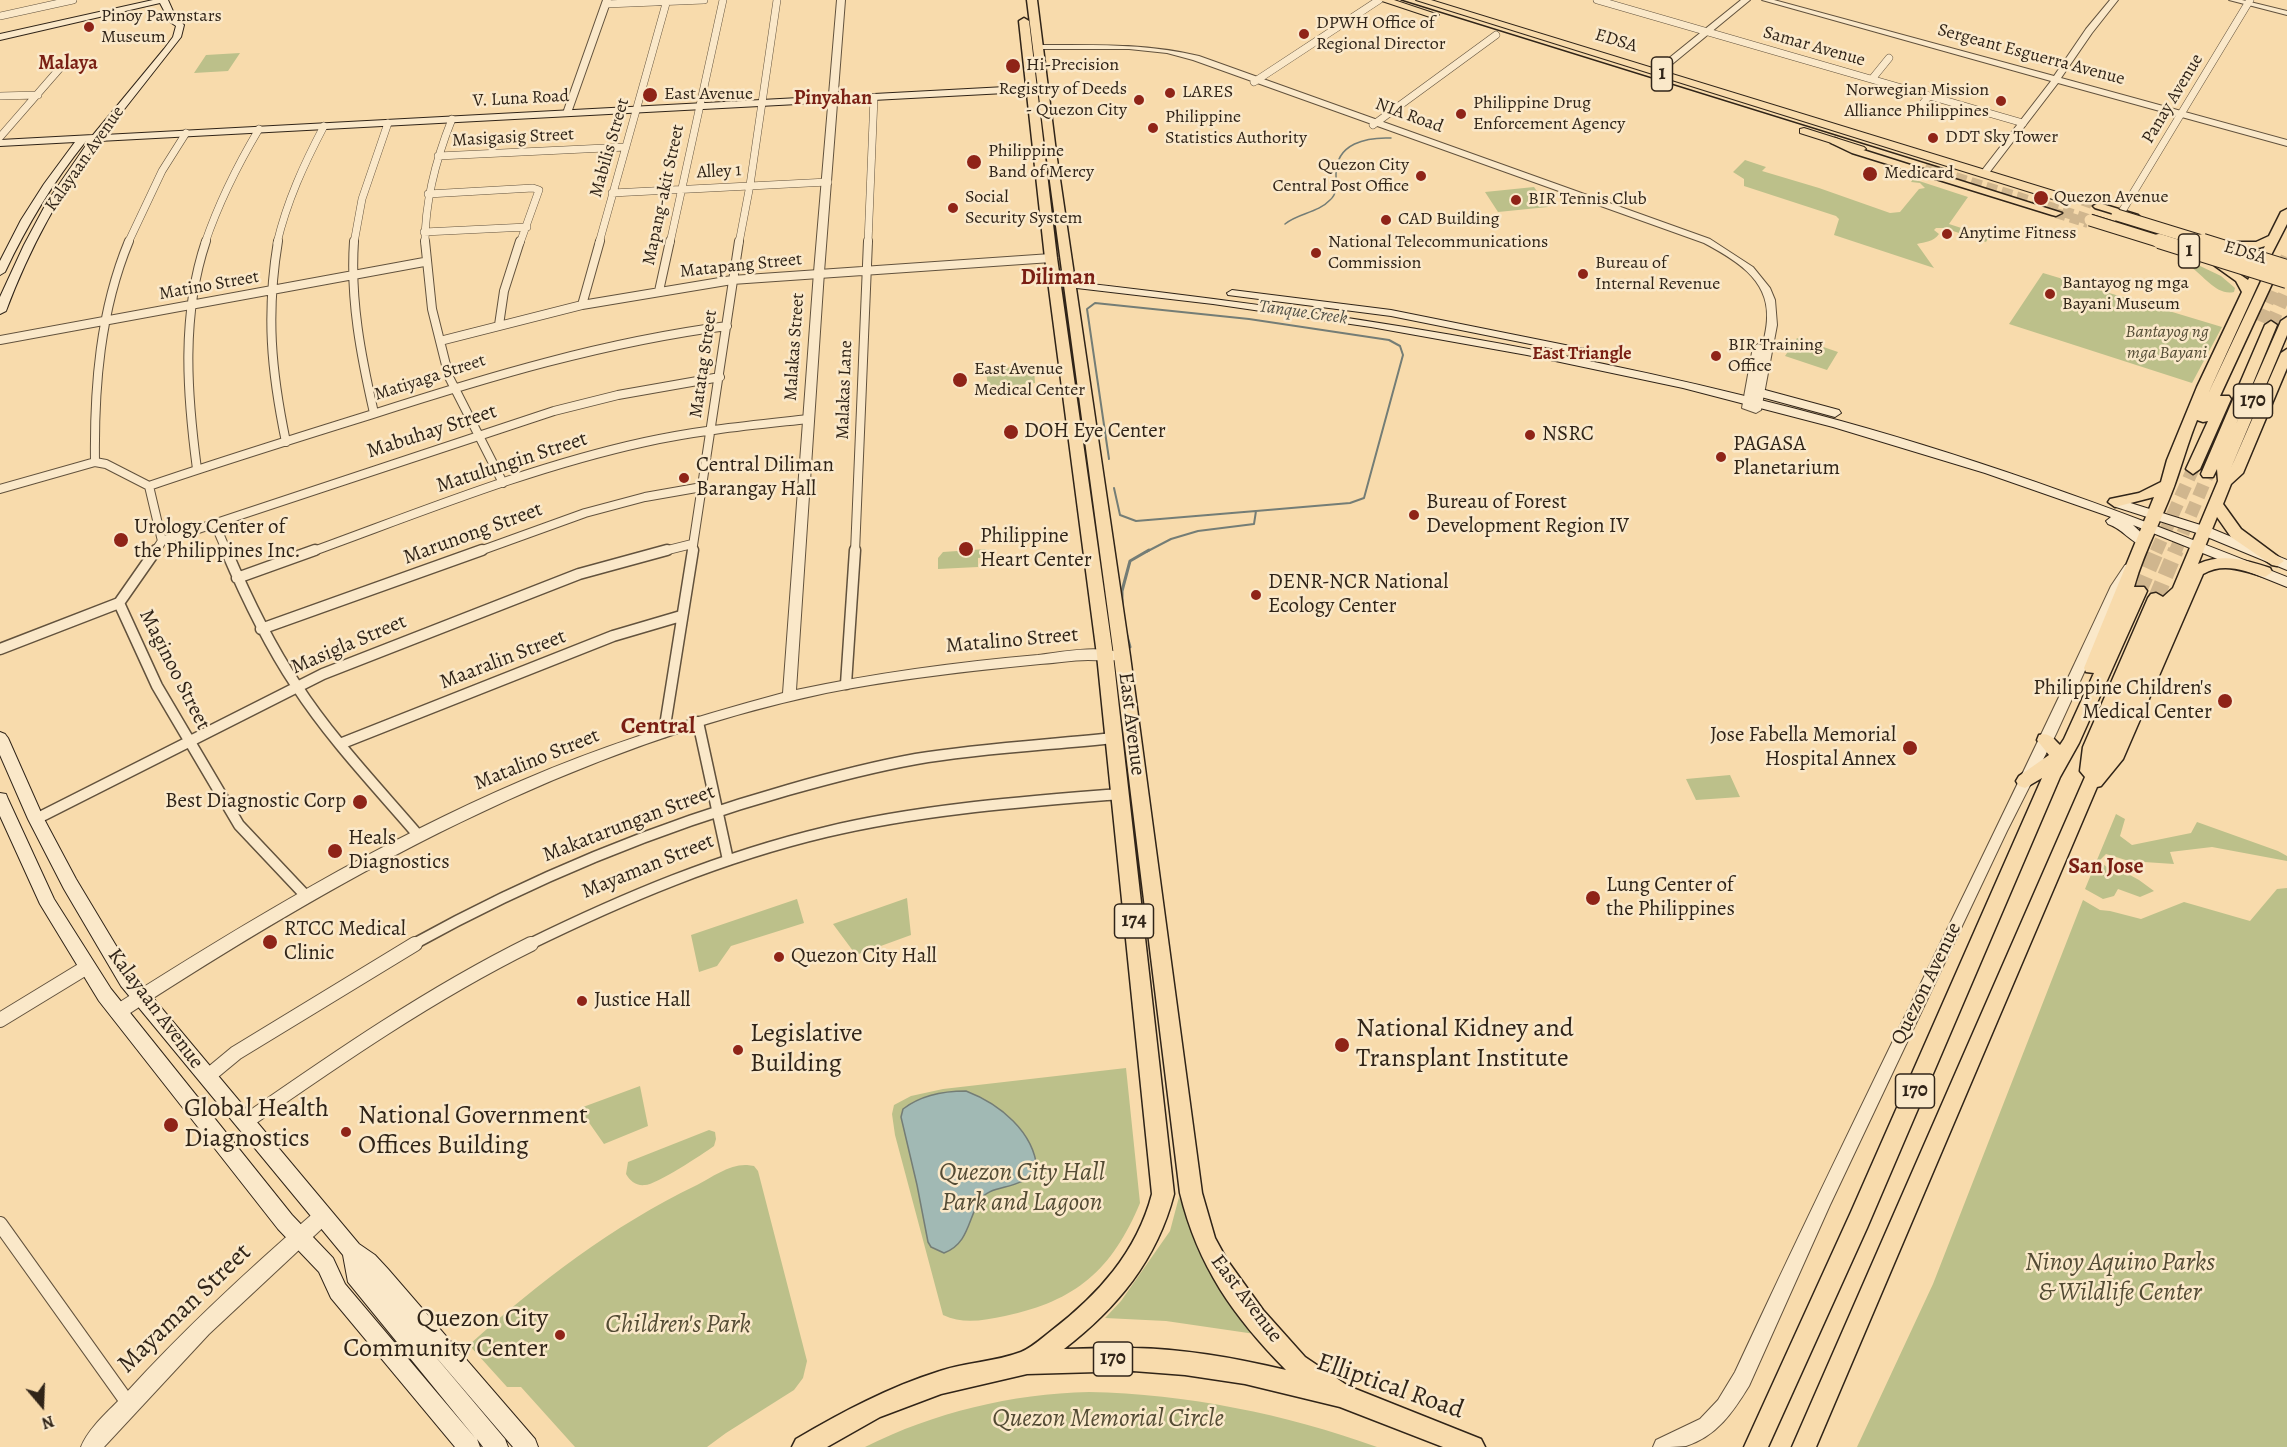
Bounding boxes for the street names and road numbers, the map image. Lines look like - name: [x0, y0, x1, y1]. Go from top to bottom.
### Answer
- street label: Sergeant Esguerra Avenue: [1935, 20, 2127, 90]
- street label: Samar Avenue: [1761, 22, 1867, 72]
- street label: EDSA: [1592, 24, 1640, 58]
- street label: Panay Avenue: [2138, 50, 2208, 148]
- road number: 1: [1652, 57, 1672, 91]
- street label: V. Luna Road: [472, 86, 570, 112]
- street label: NIA Road: [1372, 94, 1446, 138]
- street label: Mabilis Street: [586, 96, 634, 200]
- street label: Kalayaan Avenue: [41, 102, 129, 216]
- street label: Mapang-akit Street: [639, 123, 689, 267]
- street label: Masigasig Street: [451, 124, 575, 152]
- street label: Alley 1: [696, 160, 742, 184]
- road number: 1: [2178, 234, 2200, 268]
- street label: EDSA: [2221, 236, 2269, 270]
- street label: Matapang Street: [679, 249, 803, 283]
- street label: Matino Street: [157, 267, 261, 305]
- street label: Malakas Street: [780, 292, 810, 402]
- street label: Matatag Street: [686, 309, 722, 419]
- street label: Malakas Lane: [832, 340, 858, 440]
- street label: Matiyaga Street: [372, 350, 488, 406]
- road number: 170: [2234, 384, 2272, 418]
- street label: Mabuhay Street: [364, 399, 500, 465]
- street label: Matulungin Street: [433, 427, 591, 499]
- street label: Marunong Street: [400, 497, 546, 571]
- street label: Maginoo Street: [133, 605, 215, 735]
- street label: Masigla Street: [287, 609, 411, 681]
- street label: Matalino Street: [945, 623, 1079, 659]
- street label: Maaralin Street: [436, 624, 570, 696]
- street label: East Avenue: [1112, 671, 1150, 777]
- street label: Matalino Street: [471, 723, 603, 797]
- street label: Makatarungan Street: [539, 780, 719, 868]
- street label: Mayaman Street: [578, 829, 718, 905]
- road number: 174: [1114, 904, 1154, 938]
- street label: Quezon Avenue: [1886, 918, 1968, 1050]
- street label: Kalayaan Avenue: [102, 944, 208, 1074]
- road number: 170: [1896, 1074, 1934, 1108]
- street label: Mayaman Street: [112, 1237, 258, 1381]
- street label: East Avenue: [1205, 1250, 1287, 1348]
- road number: 170: [1094, 1342, 1132, 1376]
- street label: Elliptical Road: [1312, 1347, 1468, 1427]

